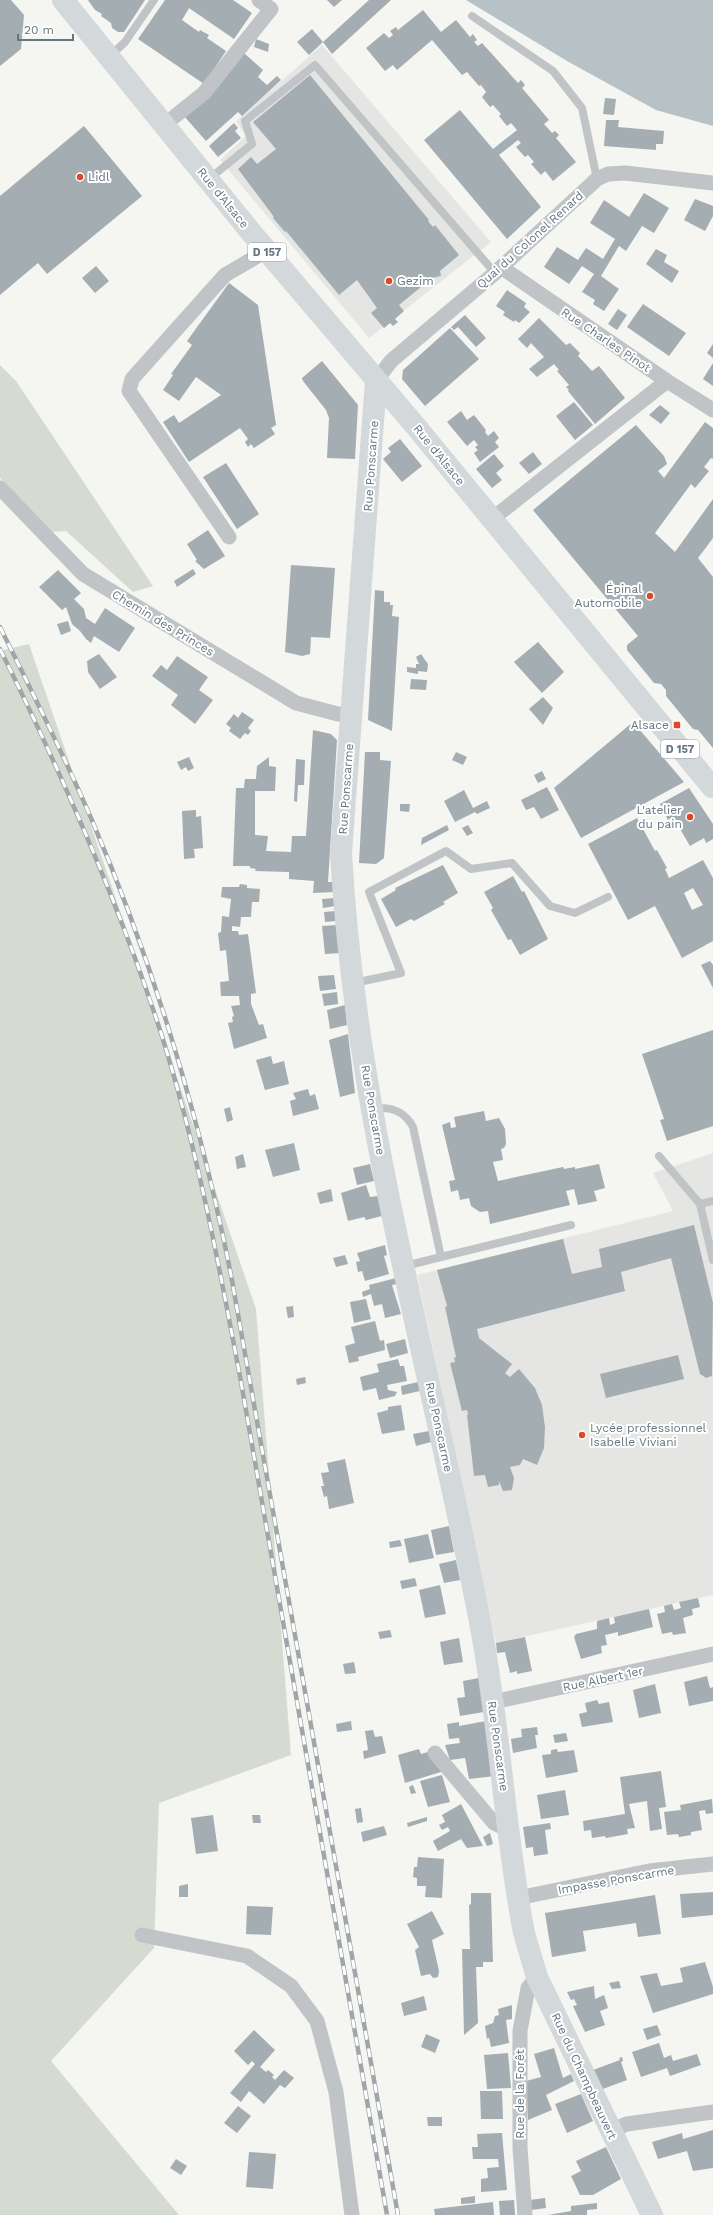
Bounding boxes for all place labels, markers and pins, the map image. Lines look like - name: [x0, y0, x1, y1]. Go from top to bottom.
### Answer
- place label: Lidl: [88, 170, 110, 184]
- marker: Lidl: [75, 172, 85, 182]
- place label: Gezim: [397, 274, 434, 288]
- marker: Gezim: [384, 276, 394, 286]
- place label: Épinal Automobile: [575, 582, 642, 610]
- marker: Épinal Automobile: [645, 591, 655, 601]
- place label: Alsace: [631, 718, 669, 732]
- marker: Alsace: [672, 720, 682, 730]
- place label: L'atelier du pain: [636, 803, 682, 831]
- marker: L'atelier du pain: [685, 812, 695, 822]
- place label: Lycée professionnel Isabelle Viviani: [590, 1421, 707, 1449]
- marker: Lycée professionnel Isabelle Viviani: [577, 1430, 587, 1440]

